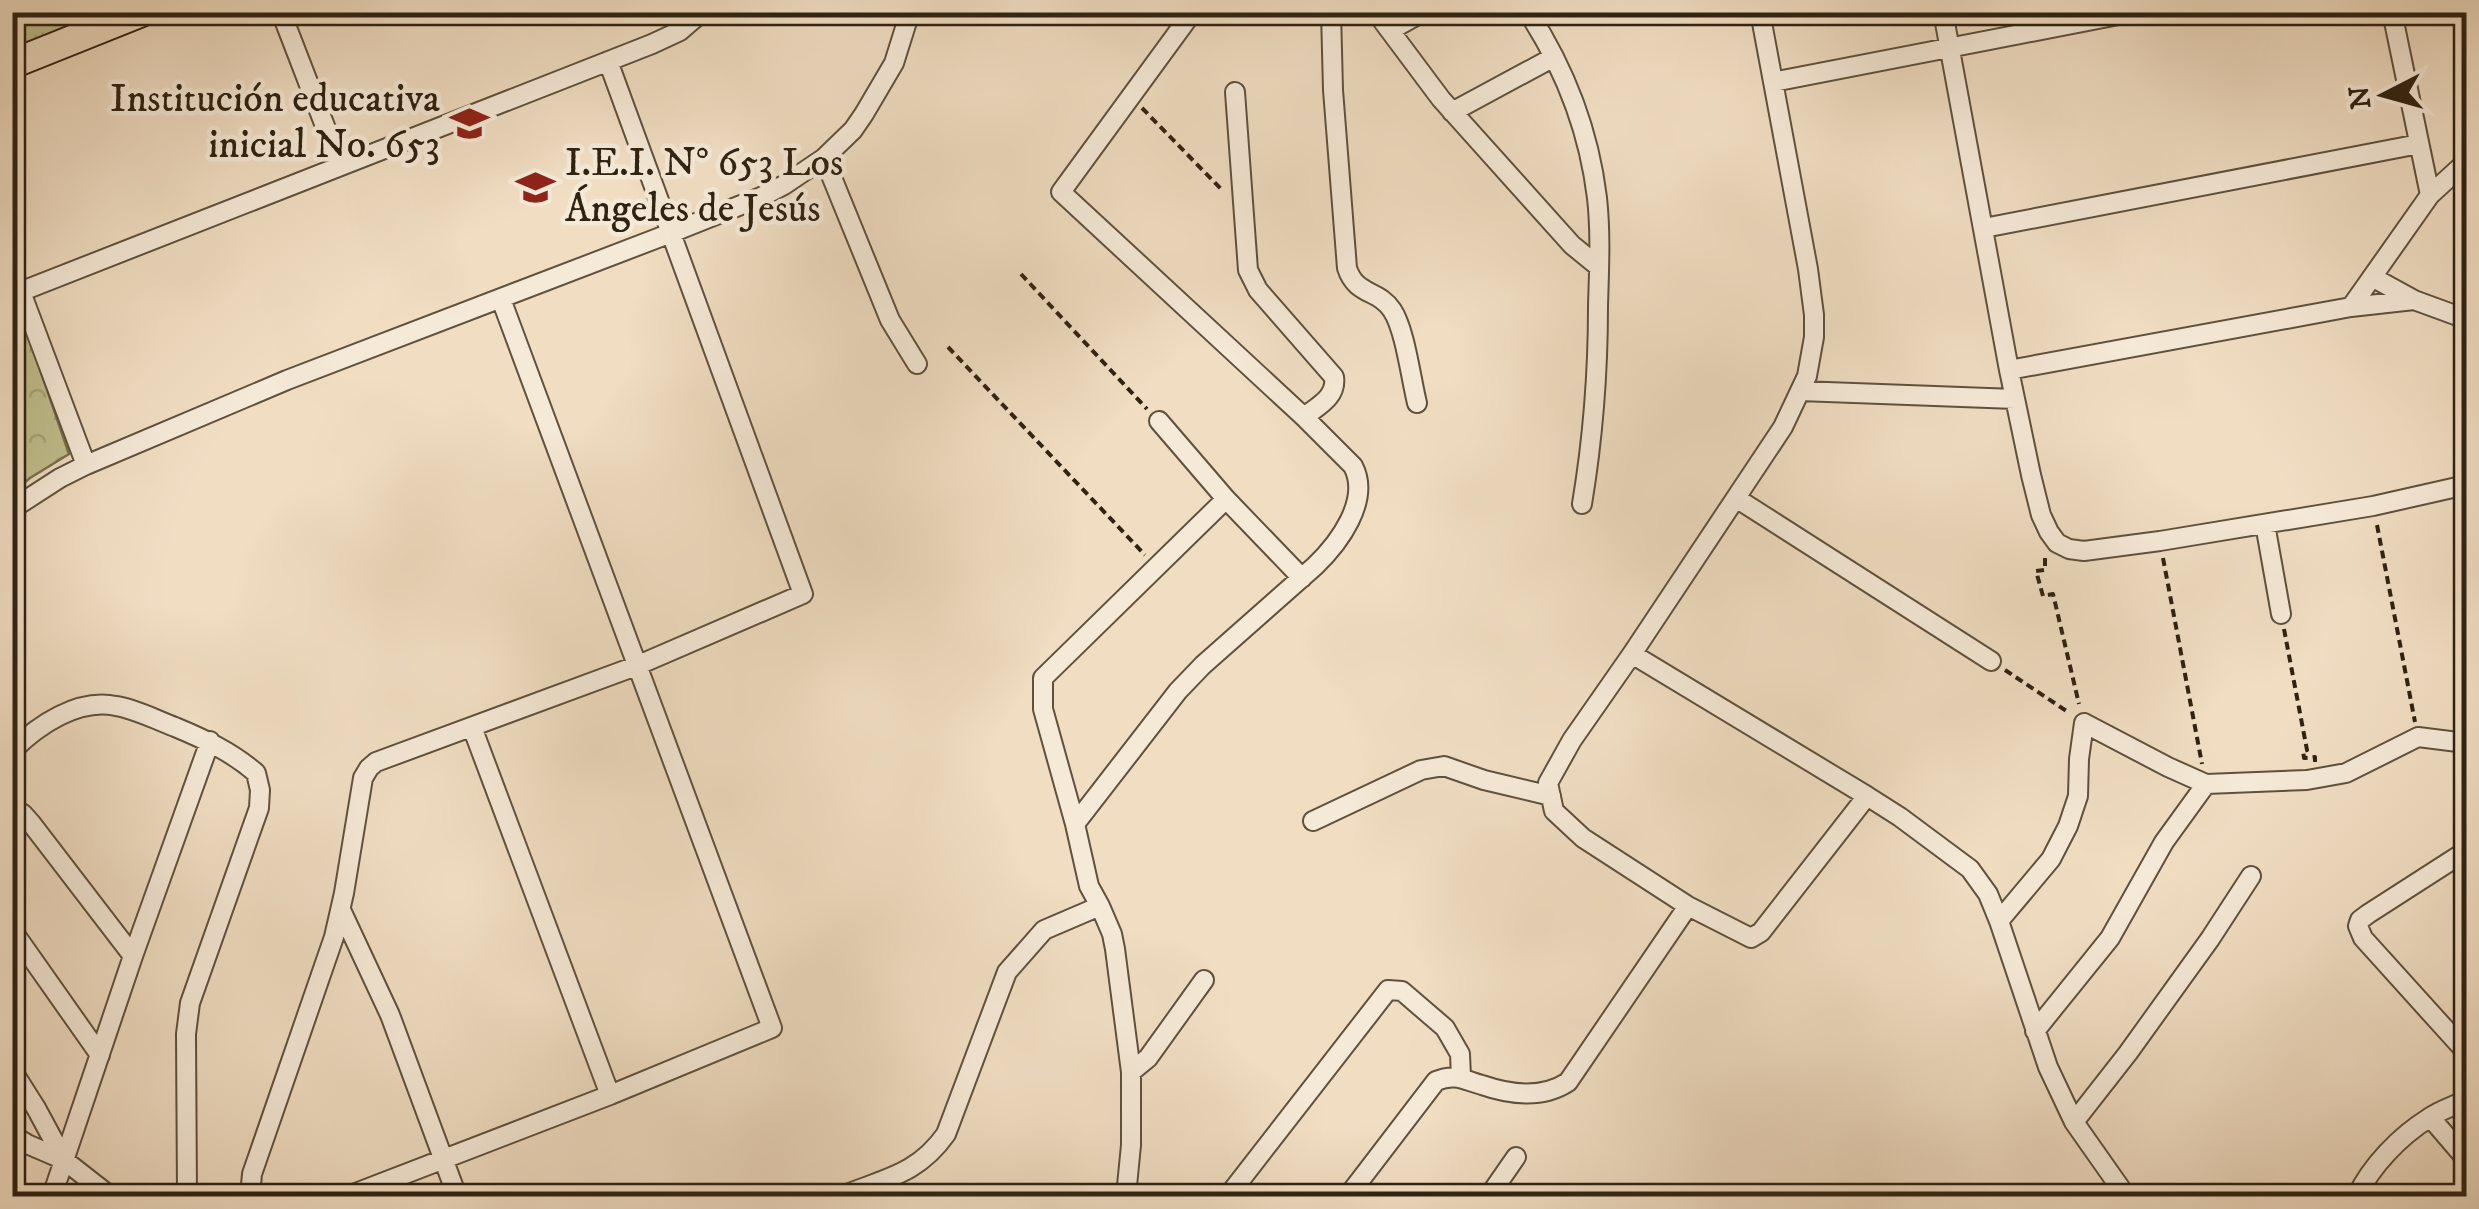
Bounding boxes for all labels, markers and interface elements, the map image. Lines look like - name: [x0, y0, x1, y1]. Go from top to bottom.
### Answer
- north arrow: [2334, 45, 2434, 145]
- place label: Institución educativa inicial No. 653: [110, 75, 440, 171]
- text: N: [2342, 84, 2379, 111]
- school or university icon: Institución educativa inicial No. 653: [449, 102, 491, 144]
- place label: I.E.I. N° 653 Los Ángeles de Jesús: [565, 139, 843, 235]
- school or university icon: I.E.I. N° 653 Los Ángeles de Jesús: [514, 166, 556, 208]

